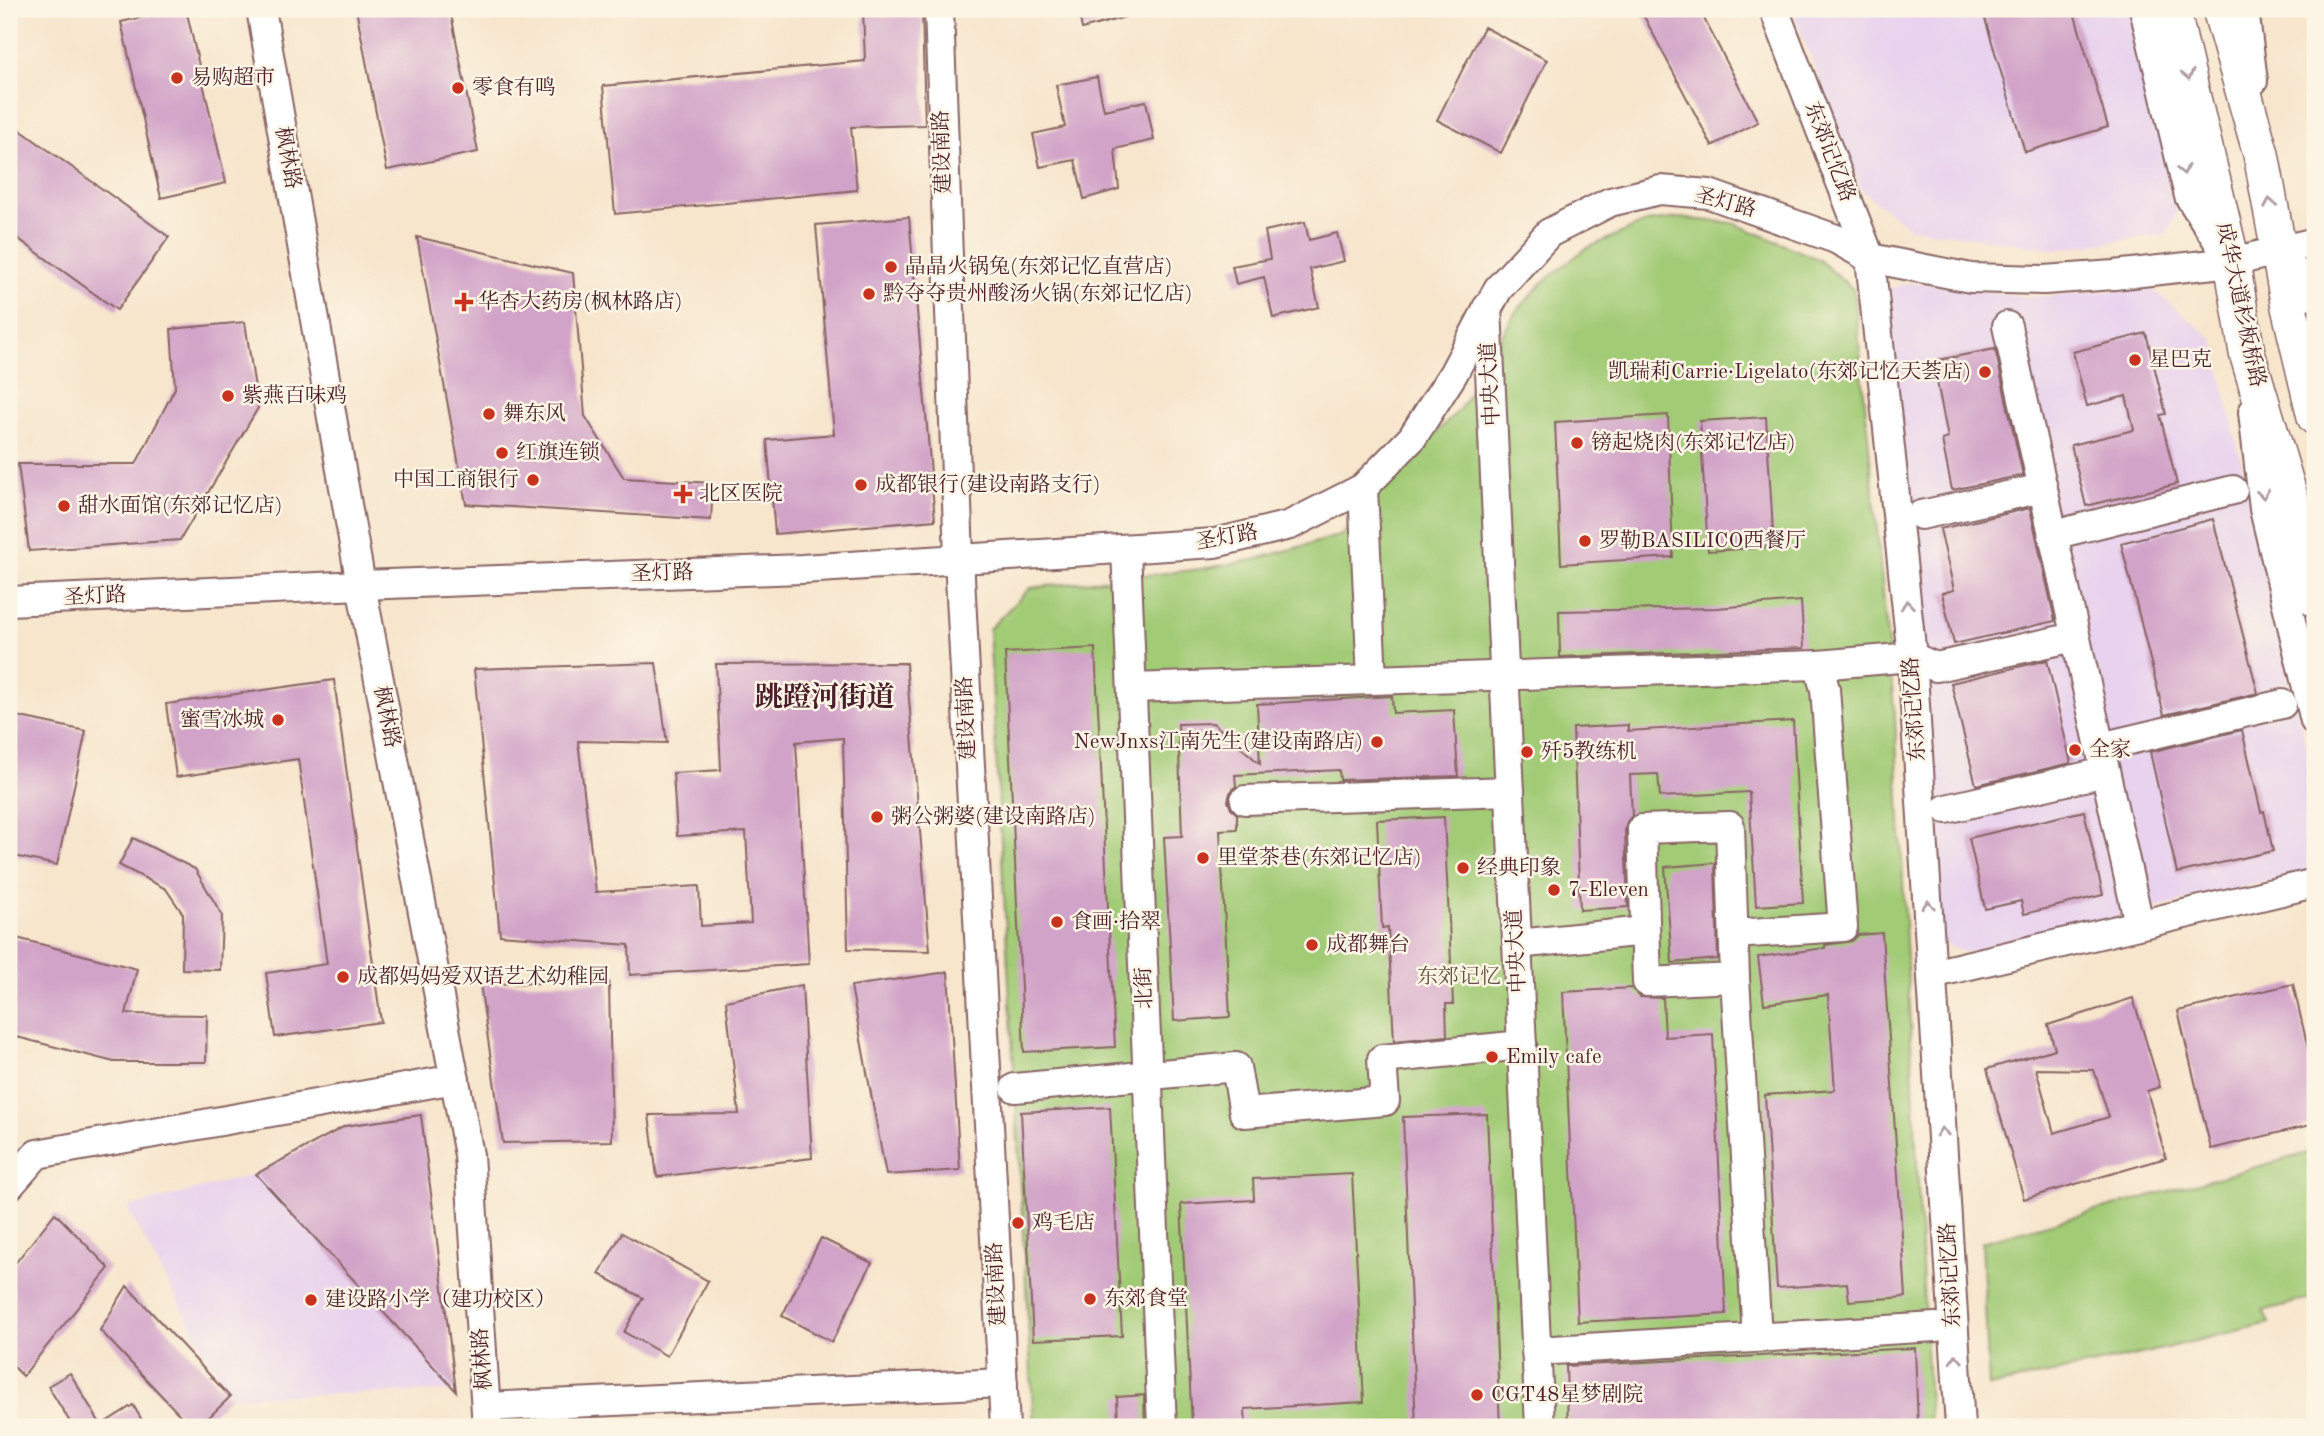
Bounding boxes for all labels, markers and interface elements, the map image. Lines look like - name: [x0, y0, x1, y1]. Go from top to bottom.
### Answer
- place label: 易购超市: [191, 66, 275, 89]
- one-way arrow: [2180, 69, 2194, 81]
- marker: 易购超市: [169, 70, 185, 86]
- place label: 零食有鸣: [472, 76, 556, 99]
- marker: 零食有鸣: [450, 80, 466, 96]
- street label: 东郊记忆路: [1800, 99, 1859, 205]
- street label: 建设南路: [929, 110, 955, 194]
- street label: 枫林路: [271, 125, 305, 191]
- one-way arrow: [2174, 164, 2189, 176]
- street label: 圣灯路: [1692, 183, 1759, 221]
- one-way arrow: [2263, 197, 2278, 208]
- street label: 成华大道杉板桥路: [2212, 220, 2270, 389]
- place label: 晶晶火锅兔(东郊记忆直营店): [905, 255, 1173, 278]
- marker: 晶晶火锅兔(东郊记忆直营店): [883, 259, 899, 275]
- place label: 黔夺夺贵州酸汤火锅(东郊记忆店): [883, 282, 1193, 305]
- marker: 黔夺夺贵州酸汤火锅(东郊记忆店): [861, 286, 877, 302]
- place label: 华杏大药房(枫林路店): [478, 290, 683, 313]
- marker: 华杏大药房(枫林路店): [456, 294, 472, 310]
- street label: 中央大道: [1476, 342, 1504, 427]
- place label: 星巴克: [2149, 348, 2212, 371]
- marker: 星巴克: [2127, 352, 2143, 368]
- place label: 凯瑞莉Carrie·Ligelato(东郊记忆天荟店): [1608, 360, 1971, 383]
- marker: 凯瑞莉Carrie·Ligelato(东郊记忆天荟店): [1977, 364, 1993, 380]
- place label: 紫燕百味鸡: [242, 384, 347, 407]
- marker: 紫燕百味鸡: [220, 388, 236, 404]
- place label: 舞东风: [503, 402, 566, 425]
- marker: 舞东风: [481, 406, 497, 422]
- place label: 镑起烧肉(东郊记忆店): [1591, 431, 1796, 454]
- marker: 镑起烧肉(东郊记忆店): [1569, 435, 1585, 451]
- place label: 红旗连锁: [516, 441, 600, 464]
- marker: 红旗连锁: [494, 445, 510, 461]
- place label: 中国工商银行: [393, 468, 519, 491]
- marker: 中国工商银行: [525, 472, 541, 488]
- place label: 成都银行(建设南路支行): [875, 473, 1101, 496]
- marker: 成都银行(建设南路支行): [853, 477, 869, 493]
- place label: 北区医院: [699, 482, 783, 505]
- marker: 北区医院: [673, 484, 693, 504]
- one-way arrow: [2255, 488, 2270, 500]
- place label: 甜水面馆(东郊记忆店): [78, 494, 283, 517]
- marker: 甜水面馆(东郊记忆店): [56, 498, 72, 514]
- street label: 圣灯路: [1194, 520, 1260, 554]
- place label: 罗勒BASILICO西餐厅: [1599, 529, 1806, 552]
- marker: 罗勒BASILICO西餐厅: [1577, 533, 1593, 549]
- street label: 圣灯路: [630, 560, 694, 586]
- street label: 圣灯路: [63, 583, 127, 609]
- one-way arrow: [1900, 599, 1915, 610]
- street label: 东郊记忆路: [1899, 656, 1929, 762]
- street label: 建设南路: [952, 676, 980, 761]
- district label: 跳蹬河街道: [755, 681, 895, 713]
- street label: 枫林路: [370, 684, 404, 750]
- place label: 蜜雪冰城: [180, 708, 264, 731]
- marker: 蜜雪冰城: [270, 712, 286, 728]
- place label: NewJnxs江南先生(建设南路店): [1074, 730, 1363, 753]
- marker: NewJnxs江南先生(建设南路店): [1369, 734, 1385, 750]
- place label: 全家: [2089, 738, 2131, 761]
- place label: 歼5教练机: [1541, 740, 1637, 763]
- marker: 全家: [2067, 742, 2083, 758]
- marker: 歼5教练机: [1519, 744, 1535, 760]
- place label: 粥公粥婆(建设南路店): [891, 805, 1096, 828]
- marker: 粥公粥婆(建设南路店): [869, 809, 885, 825]
- place label: 里堂茶巷(东郊记忆店): [1217, 846, 1422, 869]
- marker: 里堂茶巷(东郊记忆店): [1195, 850, 1211, 866]
- place label: 经典印象: [1477, 856, 1561, 879]
- marker: 经典印象: [1455, 860, 1471, 876]
- place label: 7-Eleven: [1568, 880, 1649, 901]
- marker: 7-Eleven: [1546, 882, 1562, 898]
- one-way arrow: [1920, 899, 1935, 910]
- street label: 中央大道: [1502, 909, 1530, 994]
- place label: 食画·拾翠: [1071, 910, 1161, 933]
- marker: 食画·拾翠: [1049, 914, 1065, 930]
- place label: 成都舞台: [1326, 933, 1410, 956]
- marker: 成都舞台: [1304, 937, 1320, 953]
- place label: 成都妈妈爱双语艺术幼稚园: [357, 965, 609, 988]
- park label: 东郊记忆: [1417, 965, 1501, 988]
- street label: 北街: [1132, 967, 1156, 1009]
- marker: 成都妈妈爱双语艺术幼稚园: [335, 969, 351, 985]
- place label: Emily cafe: [1506, 1047, 1602, 1068]
- marker: Emily cafe: [1484, 1049, 1500, 1065]
- one-way arrow: [1935, 1126, 1950, 1137]
- place label: 鸡毛店: [1032, 1211, 1095, 1234]
- marker: 鸡毛店: [1010, 1215, 1026, 1231]
- street label: 东郊记忆路: [1936, 1222, 1964, 1328]
- street label: 建设南路: [982, 1242, 1010, 1327]
- place label: 东郊食堂: [1104, 1287, 1188, 1310]
- place label: 建设路小学（建功校区）: [325, 1288, 556, 1311]
- marker: 东郊食堂: [1082, 1291, 1098, 1307]
- marker: 建设路小学（建功校区）: [303, 1292, 319, 1308]
- street label: 枫林路: [468, 1327, 496, 1391]
- one-way arrow: [1948, 1353, 1963, 1364]
- place label: CGT48星梦剧院: [1491, 1383, 1644, 1406]
- marker: CGT48星梦剧院: [1469, 1387, 1485, 1403]

